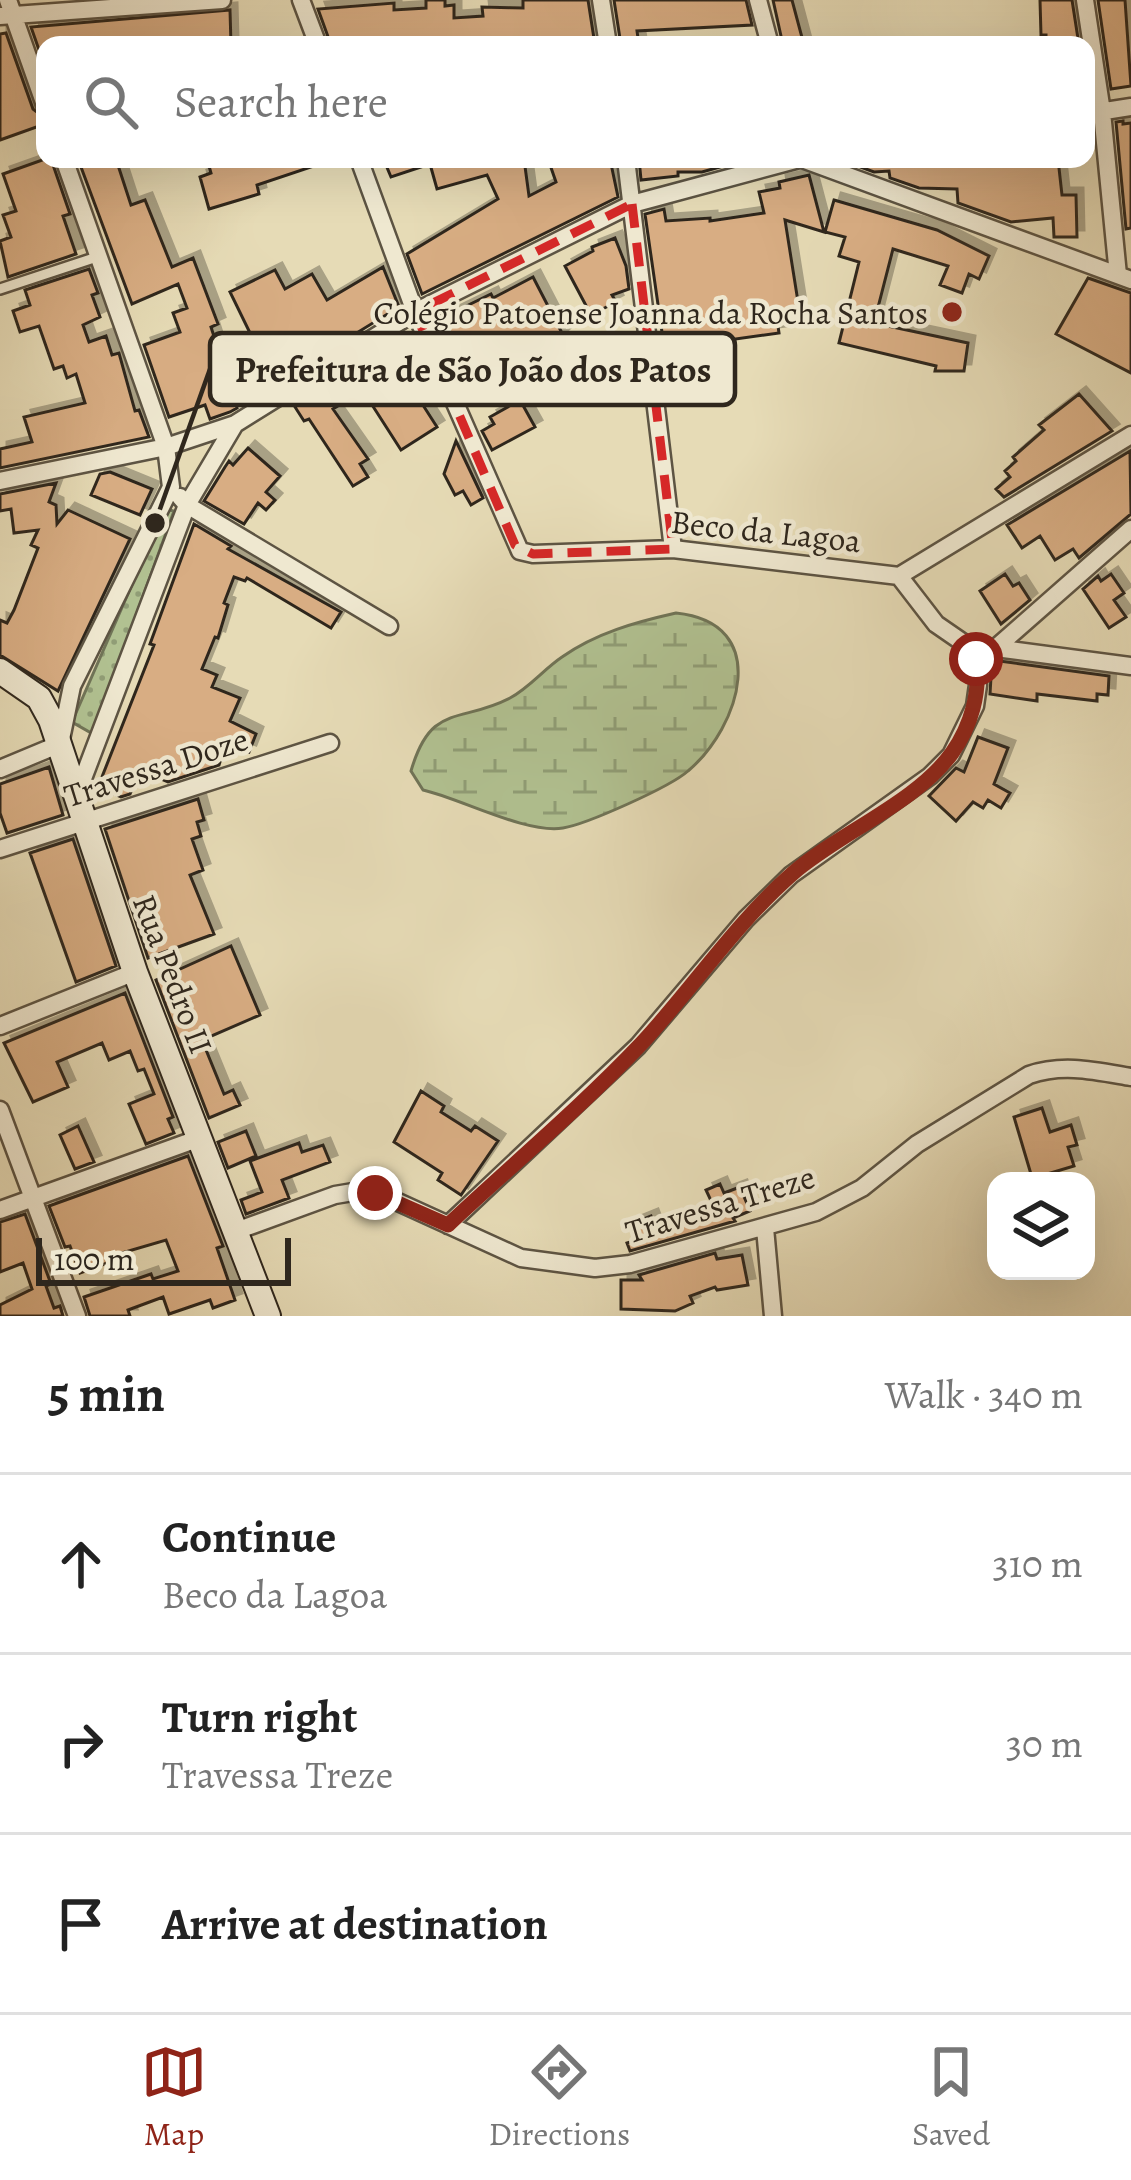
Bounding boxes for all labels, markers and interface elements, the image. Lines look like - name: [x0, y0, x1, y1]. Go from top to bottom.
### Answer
- search box: [36, 36, 1095, 168]
- icon: search: [78, 69, 144, 135]
- text: Search here: [174, 71, 388, 133]
- place label: Colégio Patoense Joanna da Rocha Santos: [374, 290, 928, 335]
- marker: Colégio Patoense Joanna da Rocha Santos: [939, 299, 965, 325]
- callout: Prefeitura de São João dos Patos: [210, 333, 735, 405]
- text: Prefeitura de São João dos Patos: [235, 345, 711, 394]
- street label: Beco da Lagoa: [669, 499, 864, 563]
- route start: [949, 632, 1003, 686]
- street label: Travessa Doze: [58, 716, 254, 818]
- street label: Rua Pedro II: [122, 888, 224, 1060]
- street label: Travessa Treze: [620, 1154, 820, 1254]
- route end: [348, 1166, 402, 1220]
- map controls: [987, 1172, 1095, 1280]
- button: layers: [987, 1172, 1095, 1280]
- scale bar: [36, 1232, 291, 1285]
- text: 100 m: [54, 1236, 134, 1281]
- text: 5 min: [48, 1359, 165, 1429]
- text: Walk · 340 m: [885, 1368, 1083, 1421]
- text: Continue: [162, 1506, 336, 1568]
- icon: ahead: [48, 1531, 114, 1597]
- text: 310 m: [992, 1537, 1083, 1590]
- text: Beco da Lagoa: [162, 1568, 387, 1621]
- text: Turn right: [162, 1686, 357, 1748]
- icon: right: [48, 1711, 114, 1777]
- text: 30 m: [1006, 1717, 1083, 1770]
- text: Travessa Treze: [162, 1748, 393, 1801]
- icon: arrive: [48, 1891, 114, 1957]
- text: Arrive at destination: [162, 1893, 548, 1955]
- tab: Map: [141, 2039, 207, 2156]
- tab: Directions: [489, 2039, 630, 2156]
- tab: Saved: [912, 2039, 990, 2156]

